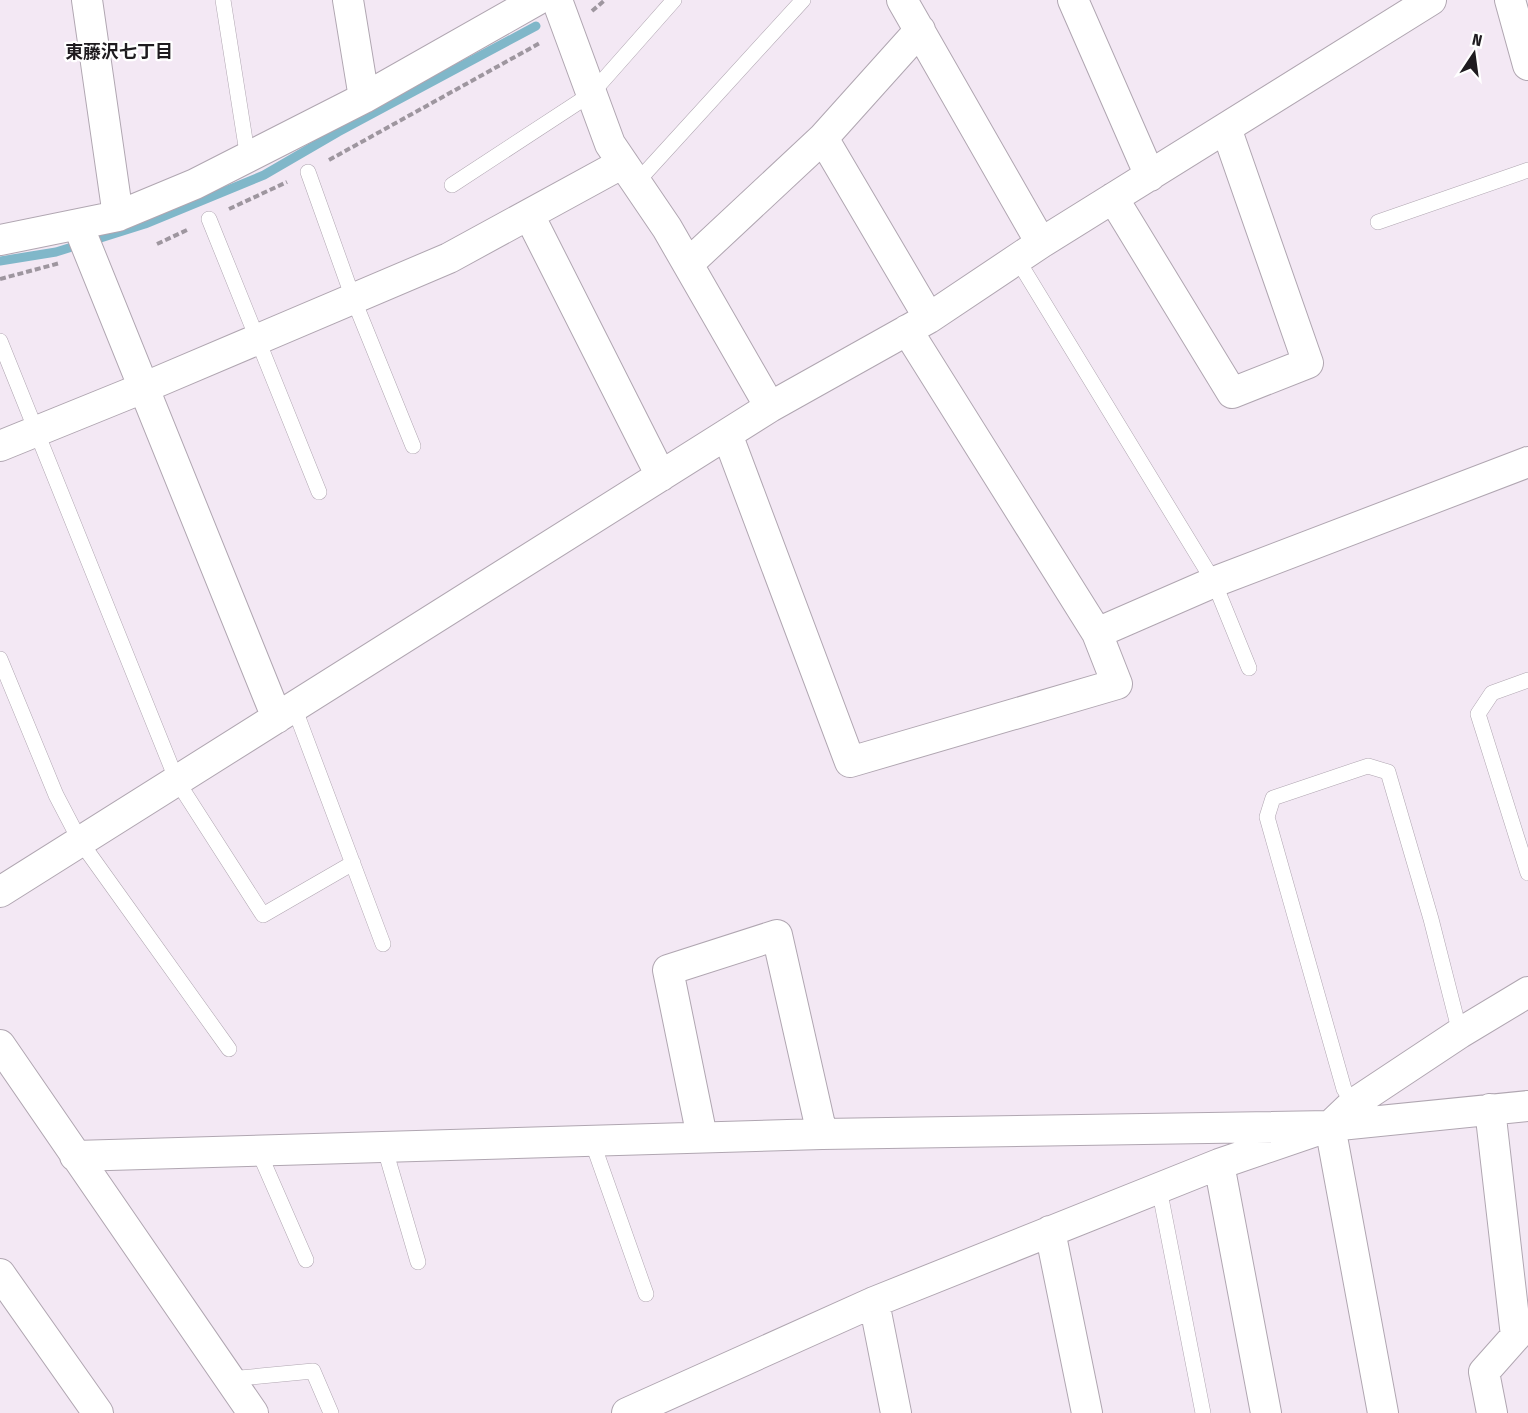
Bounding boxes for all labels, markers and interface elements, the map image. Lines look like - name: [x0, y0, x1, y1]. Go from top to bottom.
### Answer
- north arrow: [1444, 24, 1504, 84]
- text: N: [1470, 30, 1484, 50]
- district label: 東藤沢七丁目: [65, 41, 173, 63]

